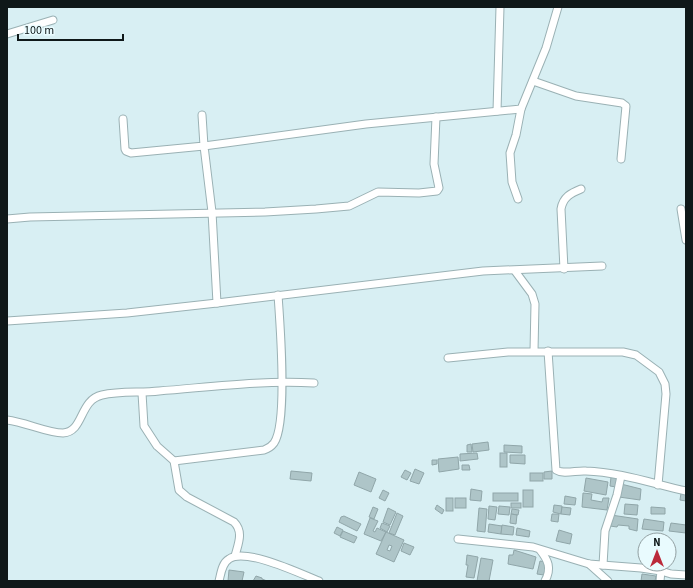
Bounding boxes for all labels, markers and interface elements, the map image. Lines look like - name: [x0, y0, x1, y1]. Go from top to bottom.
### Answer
- scale bar: [18, 16, 123, 42]
- text: 100 m: [24, 22, 54, 39]
- north arrow: [637, 532, 677, 572]
- text: N: [653, 535, 661, 550]

